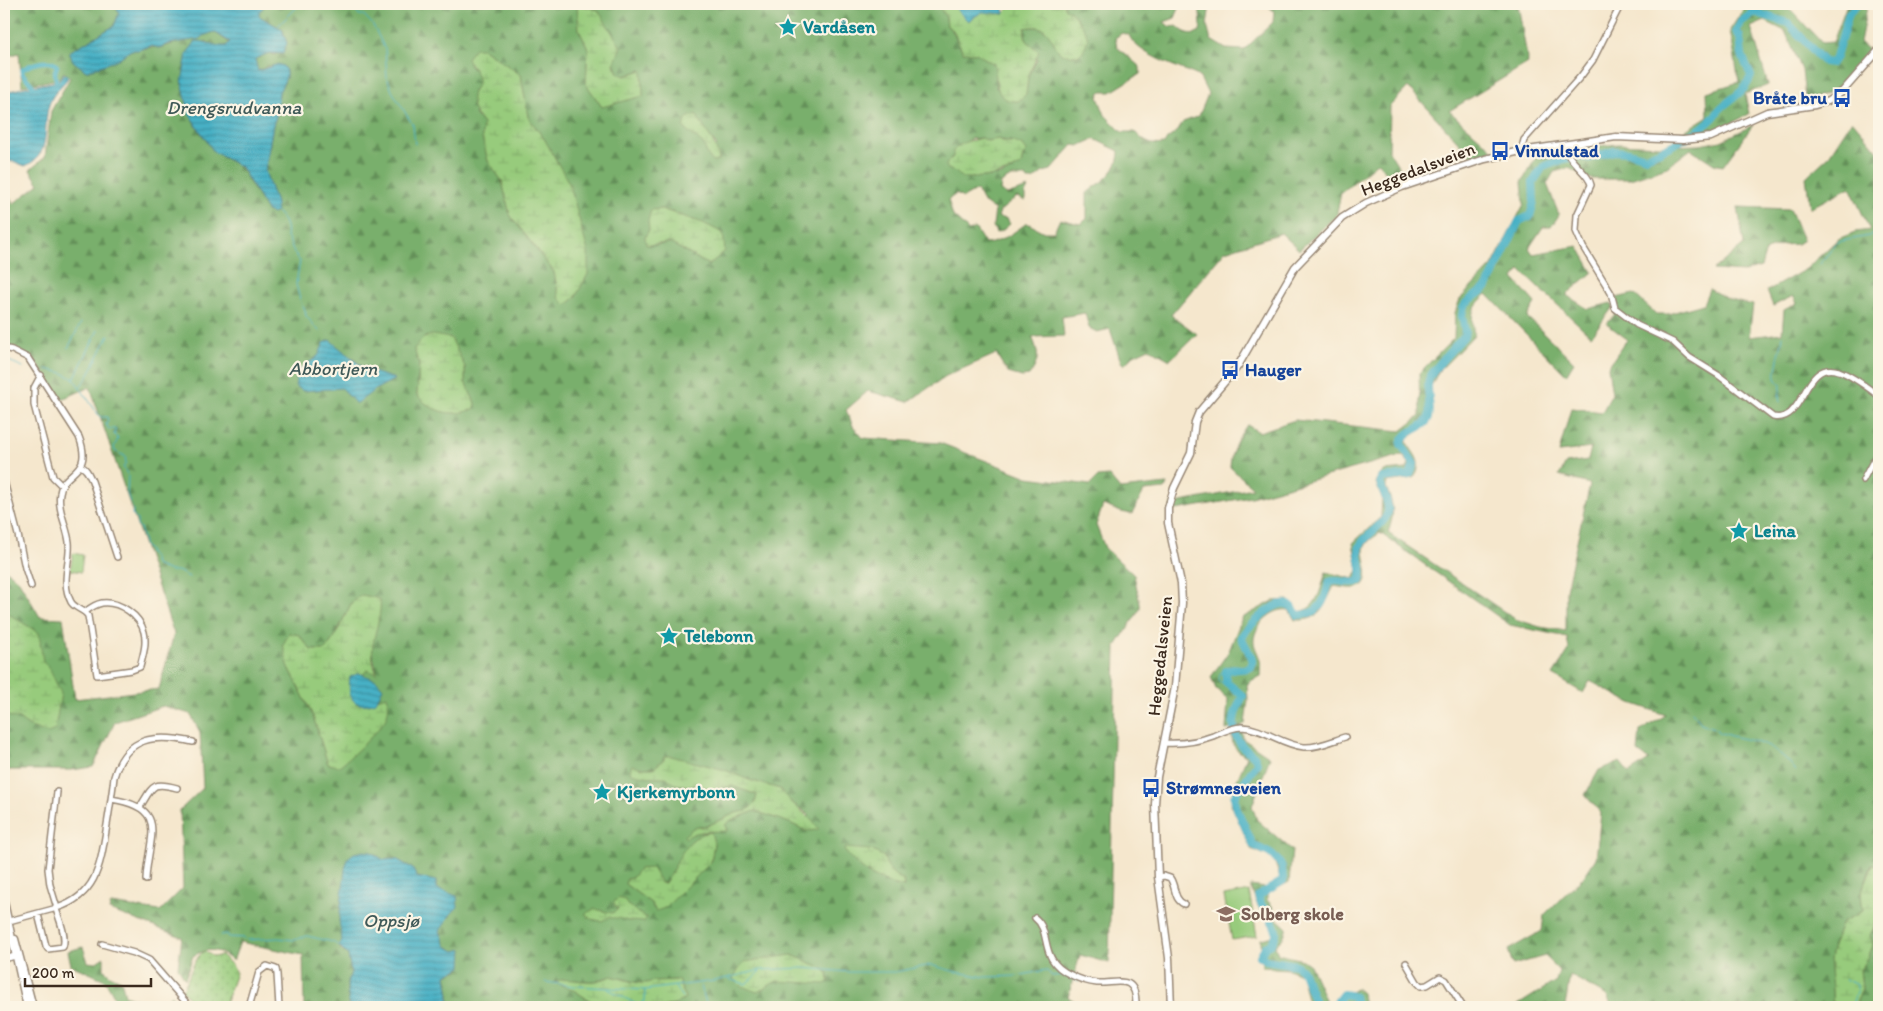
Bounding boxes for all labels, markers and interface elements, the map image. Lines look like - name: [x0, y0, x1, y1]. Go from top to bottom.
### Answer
- place icon: Vardåsen: [777, 16, 799, 38]
- place label: Vardåsen: [803, 16, 876, 38]
- place label: Bråte bru: [1753, 87, 1827, 109]
- bus stop icon: Bråte bru: [1831, 87, 1853, 109]
- water label: Drengsrudvanna: [167, 96, 302, 119]
- street label: Heggedalsveien: [1358, 137, 1478, 201]
- bus stop icon: Vinnulstad: [1489, 140, 1511, 162]
- place label: Vinnulstad: [1515, 140, 1599, 162]
- water label: Abbortjern: [289, 357, 377, 380]
- bus stop icon: Hauger: [1219, 359, 1241, 381]
- place label: Hauger: [1245, 359, 1303, 381]
- place icon: Leina: [1728, 520, 1750, 542]
- place label: Leina: [1754, 520, 1796, 542]
- street label: Heggedalsveien: [1143, 595, 1177, 717]
- place icon: Telebonn: [658, 625, 680, 647]
- place label: Telebonn: [683, 625, 754, 647]
- bus stop icon: Strømnesveien: [1140, 777, 1162, 799]
- place label: Strømnesveien: [1166, 777, 1282, 799]
- place icon: Kjerkemyrbonn: [591, 781, 613, 803]
- place label: Kjerkemyrbonn: [617, 781, 736, 803]
- school or university icon: Solberg skole: [1215, 903, 1237, 925]
- place label: Solberg skole: [1241, 903, 1344, 925]
- water label: Oppsjø: [363, 909, 420, 932]
- scale bar: [25, 956, 151, 988]
- text: 200 m: [32, 964, 75, 982]

